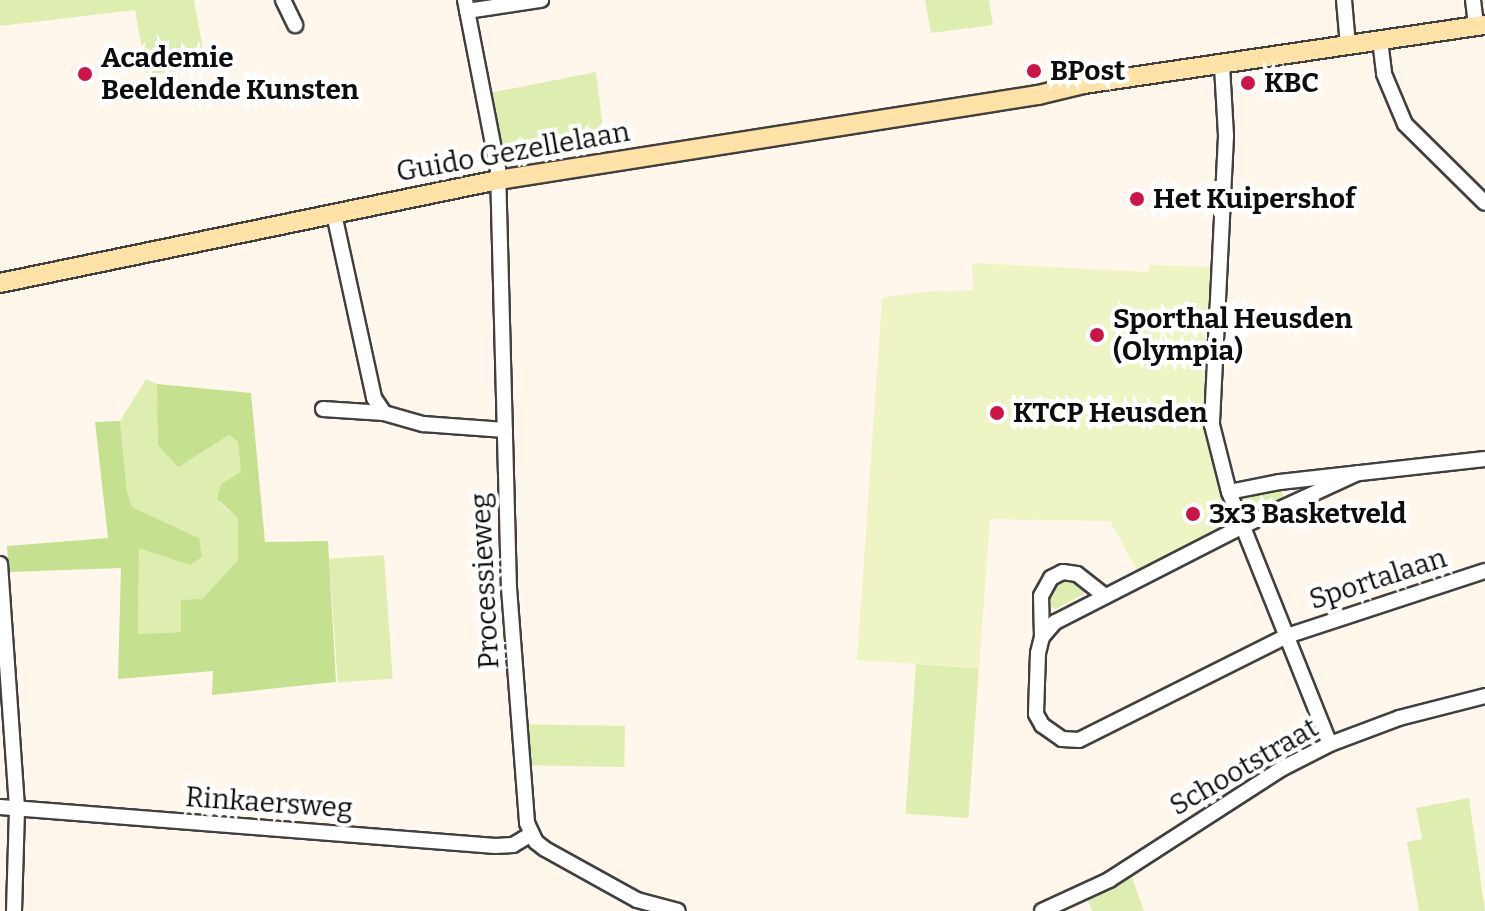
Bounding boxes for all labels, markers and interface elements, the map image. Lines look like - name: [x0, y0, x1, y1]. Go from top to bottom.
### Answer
- place label: Academie Beeldende Kunsten: [101, 41, 359, 107]
- place label: BPost: [1050, 54, 1125, 88]
- marker: BPost: [1025, 62, 1043, 80]
- marker: Academie Beeldende Kunsten: [76, 65, 94, 83]
- place label: KBC: [1264, 66, 1319, 100]
- marker: KBC: [1239, 74, 1257, 92]
- street label: Guido Gezellelaan: [394, 115, 632, 189]
- place label: Het Kuipershof: [1153, 182, 1356, 216]
- marker: Het Kuipershof: [1128, 190, 1146, 208]
- place label: Sporthal Heusden (Olympia): [1113, 302, 1353, 368]
- marker: Sporthal Heusden (Olympia): [1088, 326, 1106, 344]
- place label: KTCP Heusden: [1013, 396, 1208, 430]
- marker: KTCP Heusden: [988, 404, 1006, 422]
- street label: Processieweg: [464, 492, 506, 670]
- place label: 3x3 Basketveld: [1209, 497, 1406, 531]
- marker: 3x3 Basketveld: [1184, 505, 1202, 523]
- street label: Sportalaan: [1305, 541, 1451, 617]
- street label: Schootstraat: [1164, 711, 1324, 823]
- street label: Rinkaersweg: [184, 780, 354, 826]

